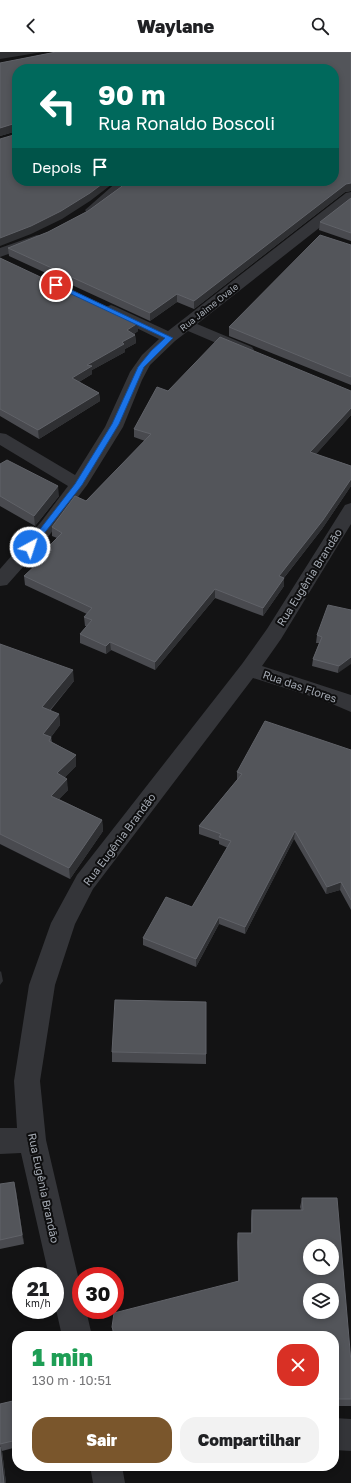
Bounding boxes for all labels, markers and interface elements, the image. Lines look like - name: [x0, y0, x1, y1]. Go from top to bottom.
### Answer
- icon: back: [20, 15, 42, 37]
- text: Waylane: [137, 15, 214, 37]
- icon: search: [309, 15, 331, 37]
- text: 90 m: [98, 78, 165, 111]
- icon: left: [32, 80, 84, 132]
- text: Rua Ronaldo Boscoli: [98, 112, 275, 134]
- icon: arrive: [89, 156, 111, 178]
- text: Depois: [32, 158, 81, 176]
- pin: [39, 268, 73, 302]
- icon: arrive: [45, 274, 67, 296]
- street label: Rua Jaime Ovale: [178, 281, 240, 333]
- position arrow: [9, 526, 51, 568]
- street label: Rua Eugênia Brandão: [274, 526, 344, 628]
- street label: Rua das Flores: [261, 667, 339, 705]
- street label: Rua Eugênia Brandão: [80, 790, 158, 888]
- street label: Rua Eugênia Brandão: [26, 1132, 62, 1245]
- map controls: [303, 1239, 339, 1319]
- button: search: [303, 1239, 339, 1275]
- speed limit sign: 30: [72, 1267, 124, 1319]
- text: 21: [27, 1276, 49, 1300]
- button: layers: [303, 1283, 339, 1319]
- text: km/h: [25, 1297, 51, 1309]
- text: 1 min: [32, 1342, 93, 1371]
- button: close: [277, 1344, 319, 1386]
- text: 130 m · 10:51: [32, 1372, 111, 1388]
- button: Sair: [32, 1417, 172, 1463]
- button: Compartilhar: [180, 1417, 319, 1463]

